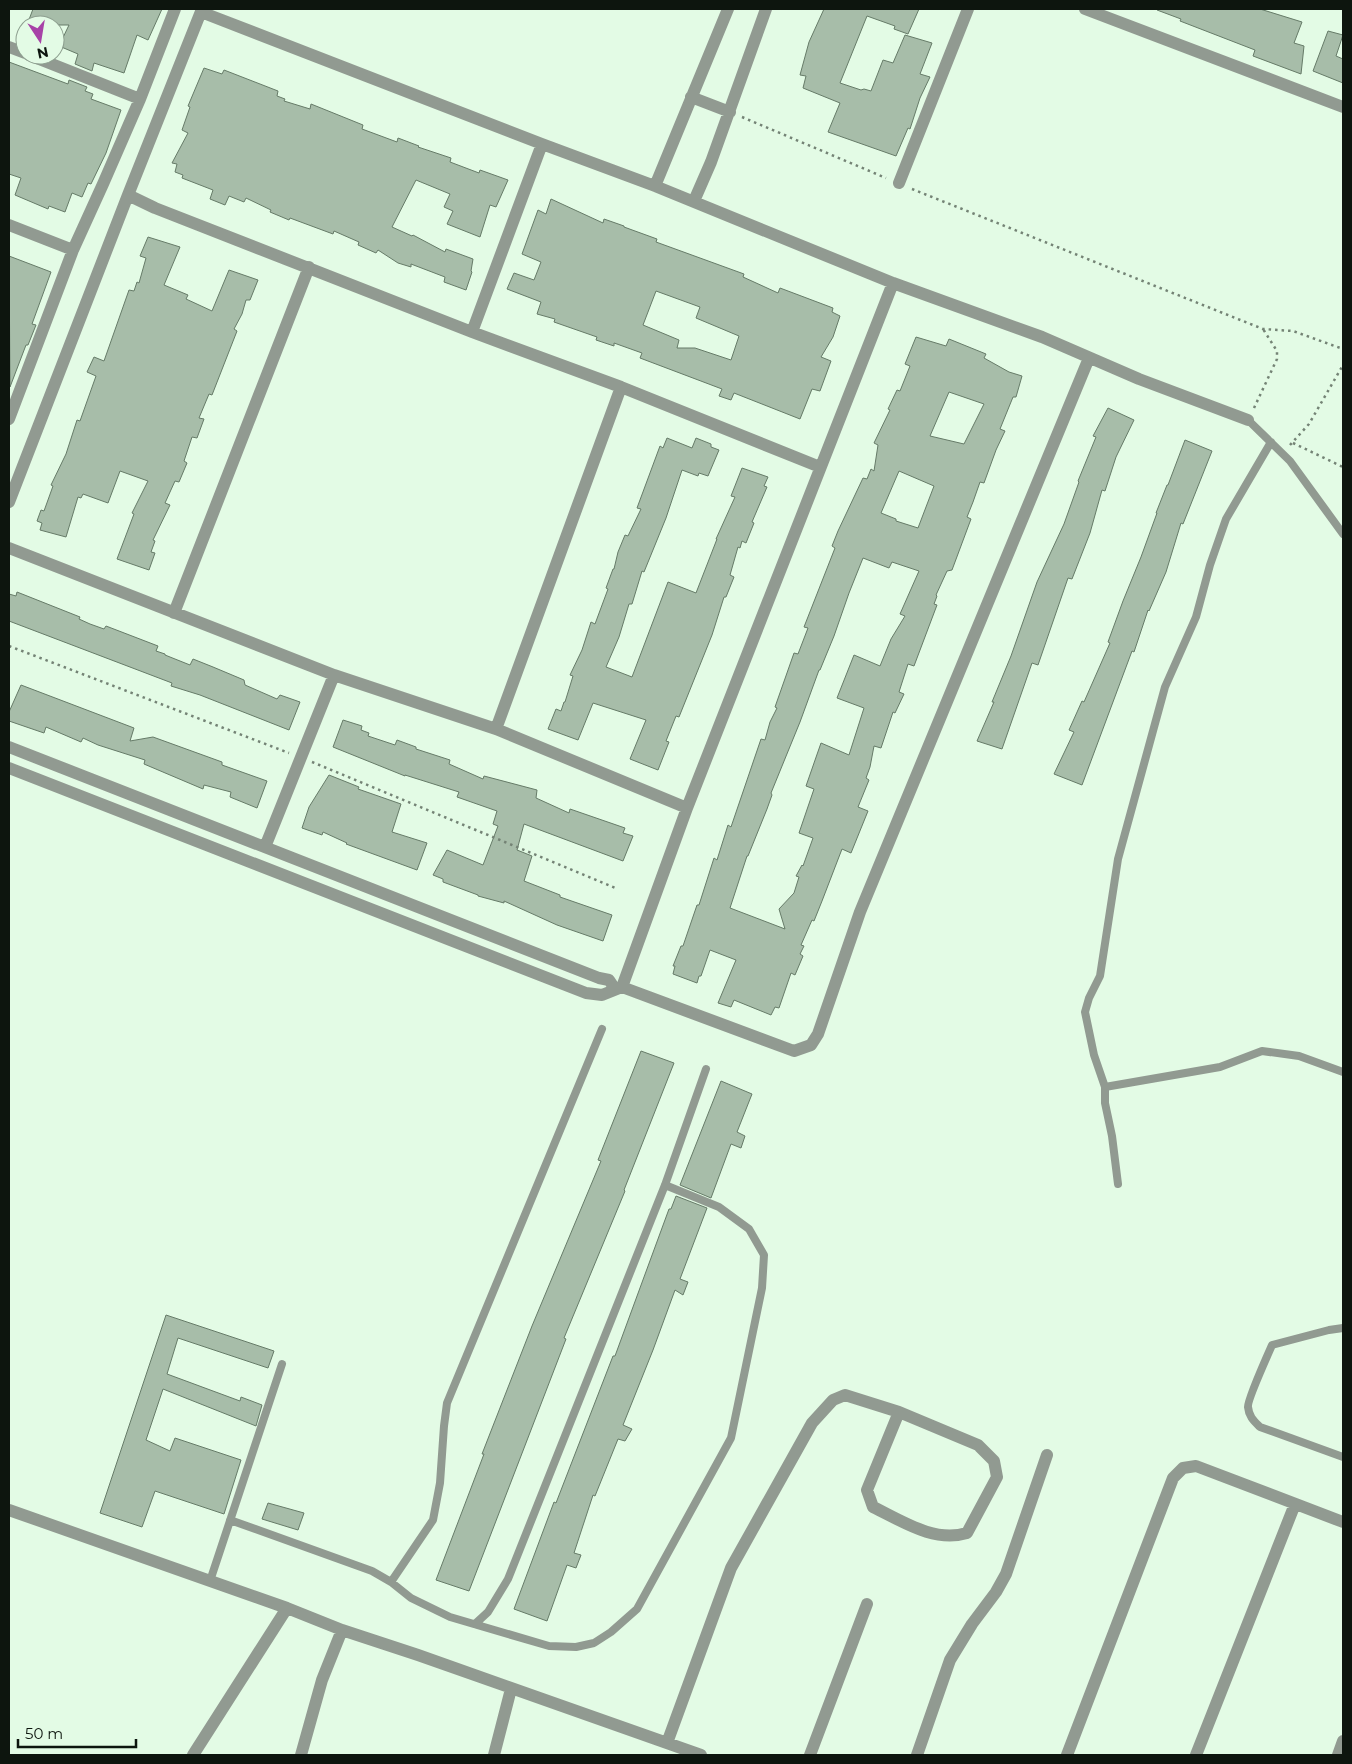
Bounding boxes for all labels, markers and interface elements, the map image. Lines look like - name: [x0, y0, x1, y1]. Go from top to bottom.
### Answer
- north arrow: [15, 15, 65, 65]
- text: N: [35, 43, 50, 63]
- scale bar: [18, 1716, 135, 1748]
- text: 50 m: [25, 1724, 63, 1743]

